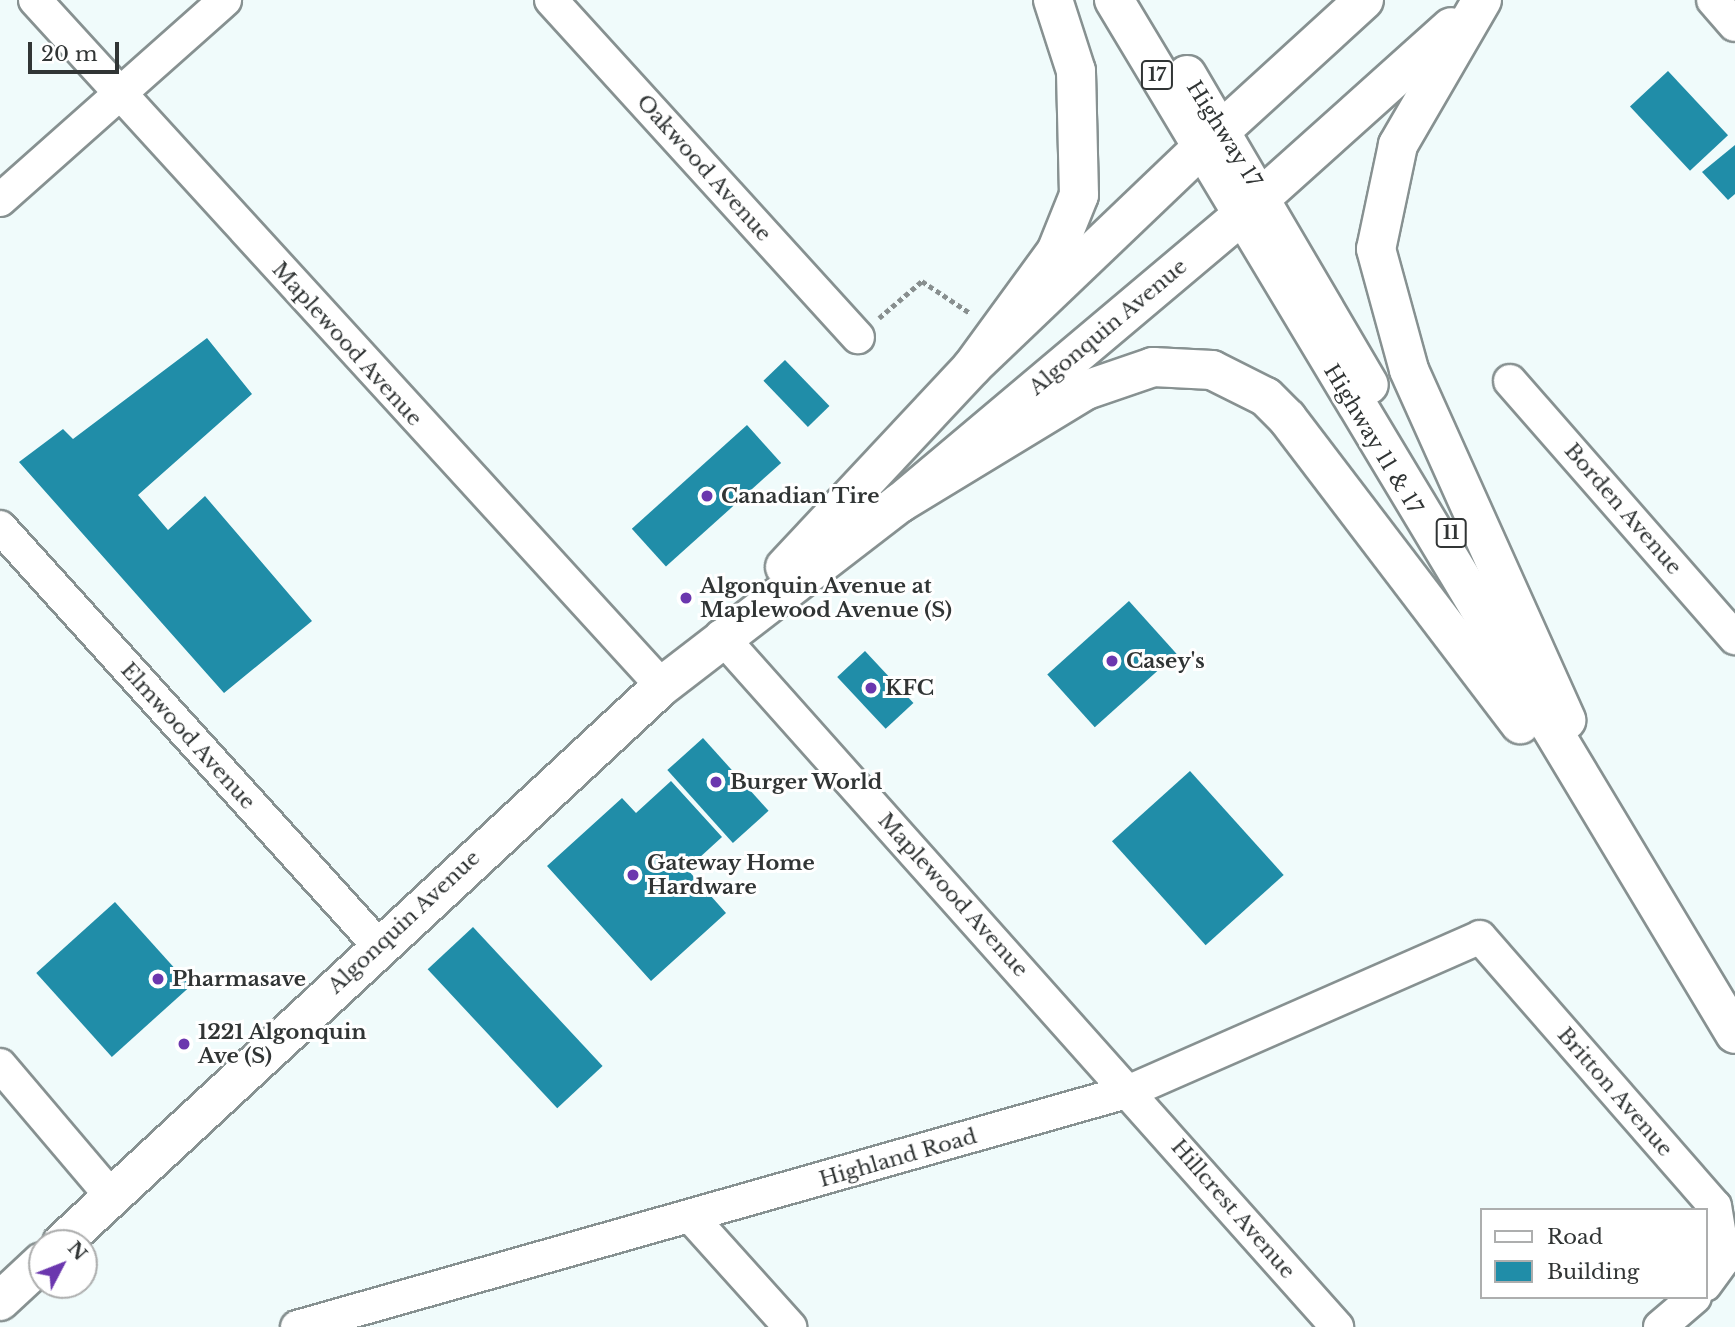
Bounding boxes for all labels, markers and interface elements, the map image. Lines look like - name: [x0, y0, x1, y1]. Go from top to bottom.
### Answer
- scale bar: [32, 28, 122, 72]
- text: 20 m: [41, 41, 98, 67]
- road number: 17: [1140, 60, 1174, 90]
- street label: Highway 17: [1181, 76, 1267, 192]
- street label: Oakwood Avenue: [631, 89, 777, 247]
- street label: Algonquin Avenue: [1024, 253, 1192, 401]
- street label: Maplewood Avenue: [267, 257, 427, 431]
- street label: Highway 11 & 17: [1318, 359, 1428, 519]
- street label: Borden Avenue: [1559, 438, 1687, 580]
- place label: Canadian Tire: [721, 483, 880, 509]
- marker: Canadian Tire: [699, 488, 715, 504]
- road number: 11: [1435, 518, 1467, 548]
- place label: Algonquin Avenue at Maplewood Avenue (S): [700, 573, 953, 623]
- marker: Algonquin Avenue at Maplewood Avenue (S): [678, 590, 694, 606]
- place label: Casey's: [1126, 648, 1205, 674]
- marker: Casey's: [1104, 653, 1120, 669]
- street label: Elmwood Avenue: [115, 657, 261, 815]
- place label: KFC: [885, 675, 934, 701]
- marker: KFC: [863, 680, 879, 696]
- place label: Burger World: [730, 769, 883, 795]
- marker: Burger World: [708, 774, 724, 790]
- street label: Maplewood Avenue: [873, 808, 1033, 982]
- street label: Algonquin Avenue: [323, 845, 485, 999]
- place label: Gateway Home Hardware: [647, 850, 815, 900]
- marker: Gateway Home Hardware: [625, 867, 641, 883]
- place label: Pharmasave: [172, 966, 306, 992]
- marker: Pharmasave: [150, 971, 166, 987]
- place label: 1221 Algonquin Ave (S): [198, 1019, 367, 1069]
- street label: Britton Avenue: [1552, 1022, 1678, 1162]
- marker: 1221 Algonquin Ave (S): [176, 1036, 192, 1052]
- street label: Highland Road: [816, 1123, 980, 1193]
- street label: Hillcrest Avenue: [1166, 1134, 1300, 1284]
- legend: [1480, 1208, 1707, 1299]
- text: Road: [1547, 1224, 1603, 1250]
- north arrow: [28, 1229, 98, 1299]
- text: N: [63, 1237, 92, 1265]
- text: Building: [1547, 1259, 1639, 1285]

